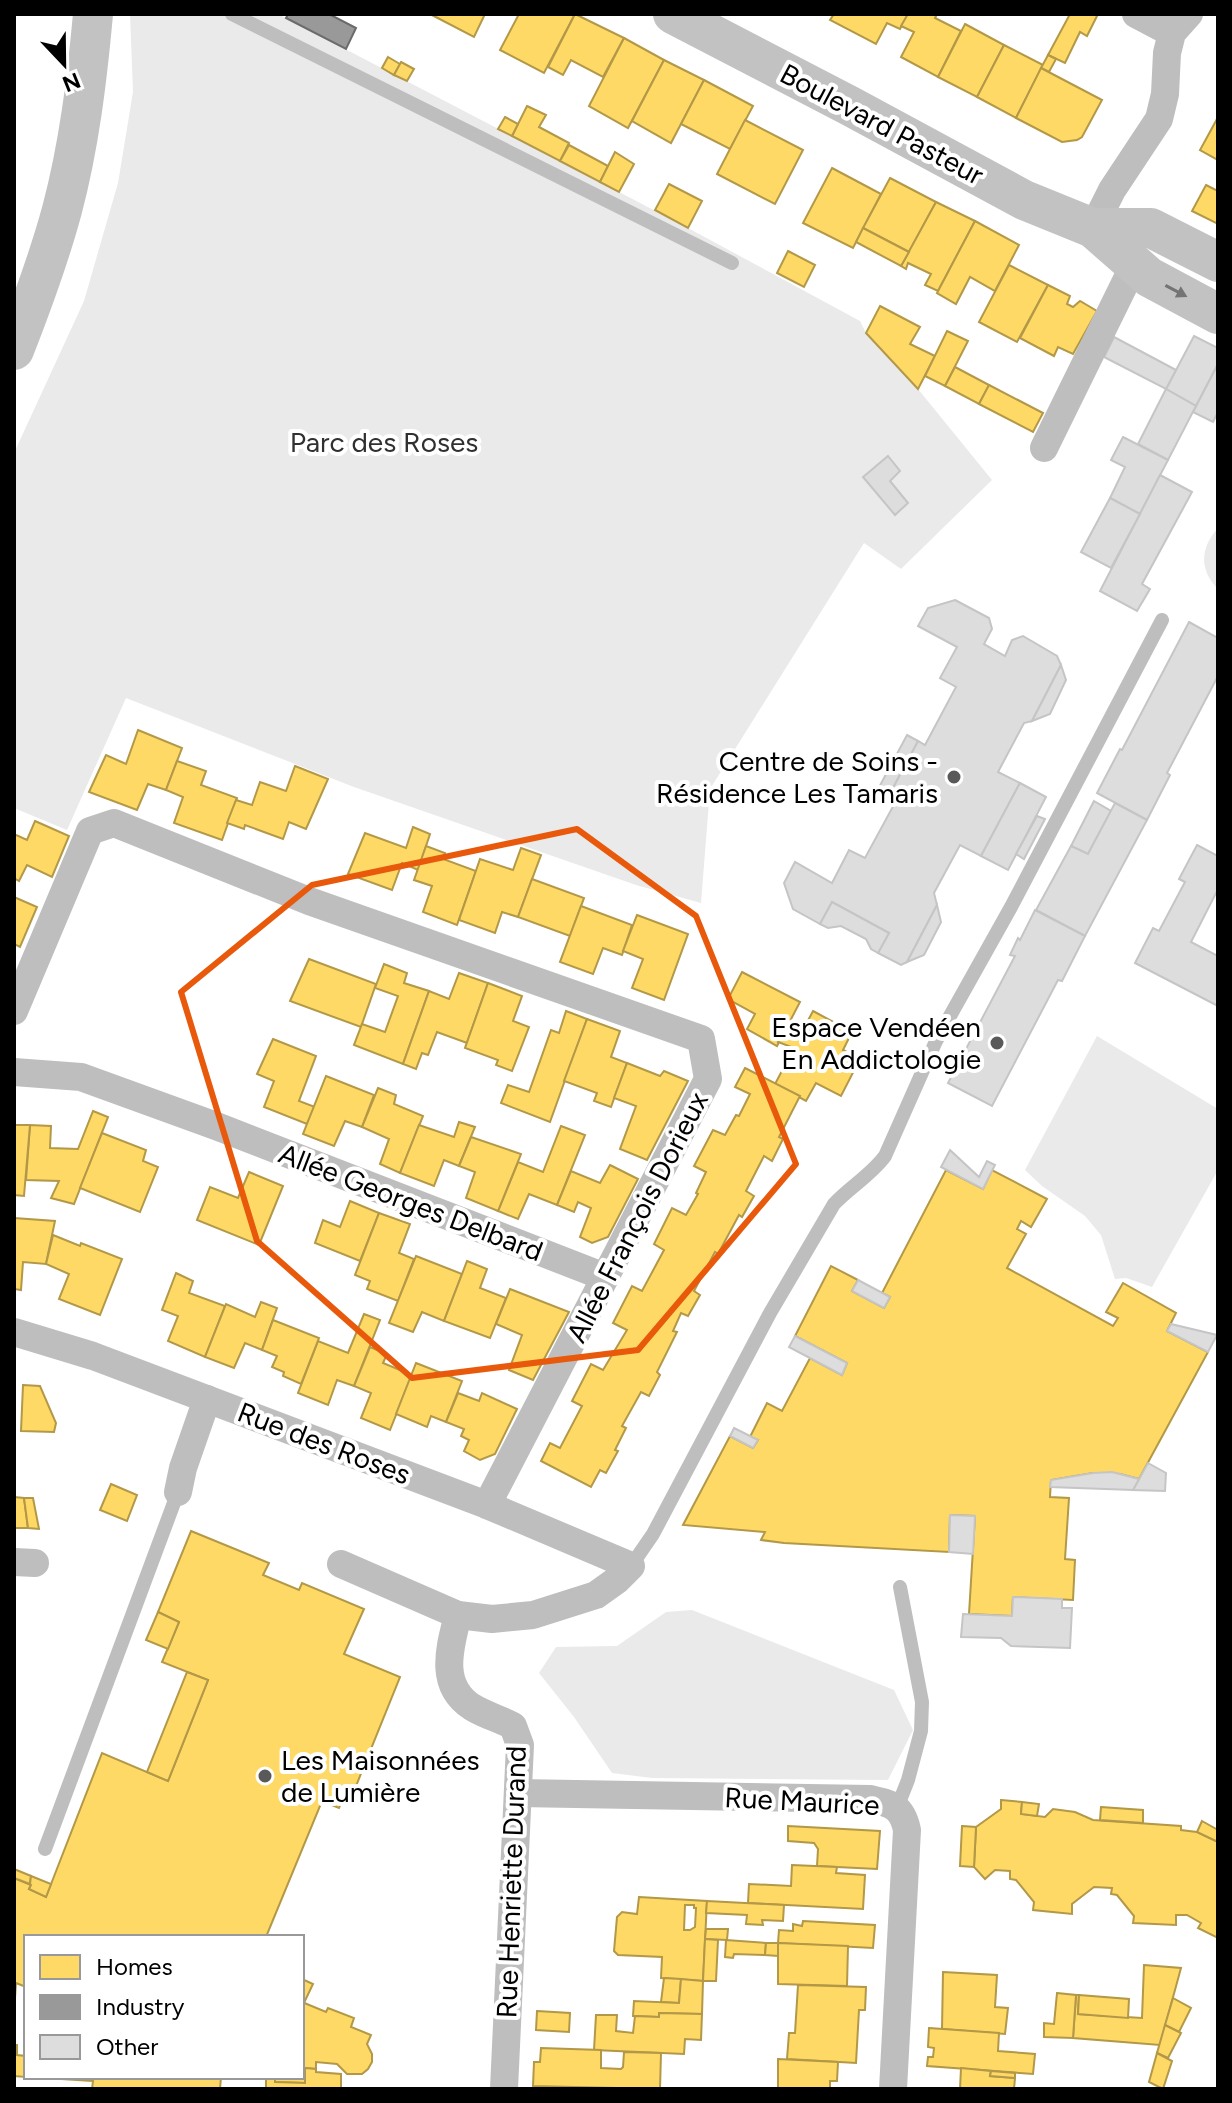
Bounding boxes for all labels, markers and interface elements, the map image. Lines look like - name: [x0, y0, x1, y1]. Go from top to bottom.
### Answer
- north arrow: [24, 24, 104, 104]
- street label: Boulevard Pasteur: [774, 56, 990, 192]
- text: N: [58, 66, 84, 98]
- one-way arrow: [1164, 284, 1187, 297]
- park label: Parc des Roses: [290, 425, 478, 459]
- place label: Centre de Soins - Résidence Les Tamaris: [656, 744, 938, 810]
- marker: Centre de Soins - Résidence Les Tamaris: [945, 768, 963, 786]
- place label: Espace Vendéen En Addictologie: [771, 1010, 981, 1076]
- marker: Espace Vendéen En Addictologie: [988, 1034, 1006, 1052]
- street label: Allée François Dorieux: [559, 1085, 715, 1348]
- street label: Allée Georges Delbard: [274, 1136, 548, 1268]
- street label: Rue des Roses: [233, 1394, 415, 1492]
- place label: Les Maisonnées de Lumière: [281, 1743, 479, 1809]
- street label: Rue Henriette Durand: [489, 1745, 533, 2019]
- marker: Les Maisonnées de Lumière: [256, 1767, 274, 1785]
- street label: Rue Maurice: [724, 1780, 880, 1822]
- legend: [24, 1935, 304, 2079]
- text: Homes: [96, 1952, 173, 1981]
- text: Industry: [96, 1992, 185, 2021]
- text: Other: [96, 2032, 158, 2061]

